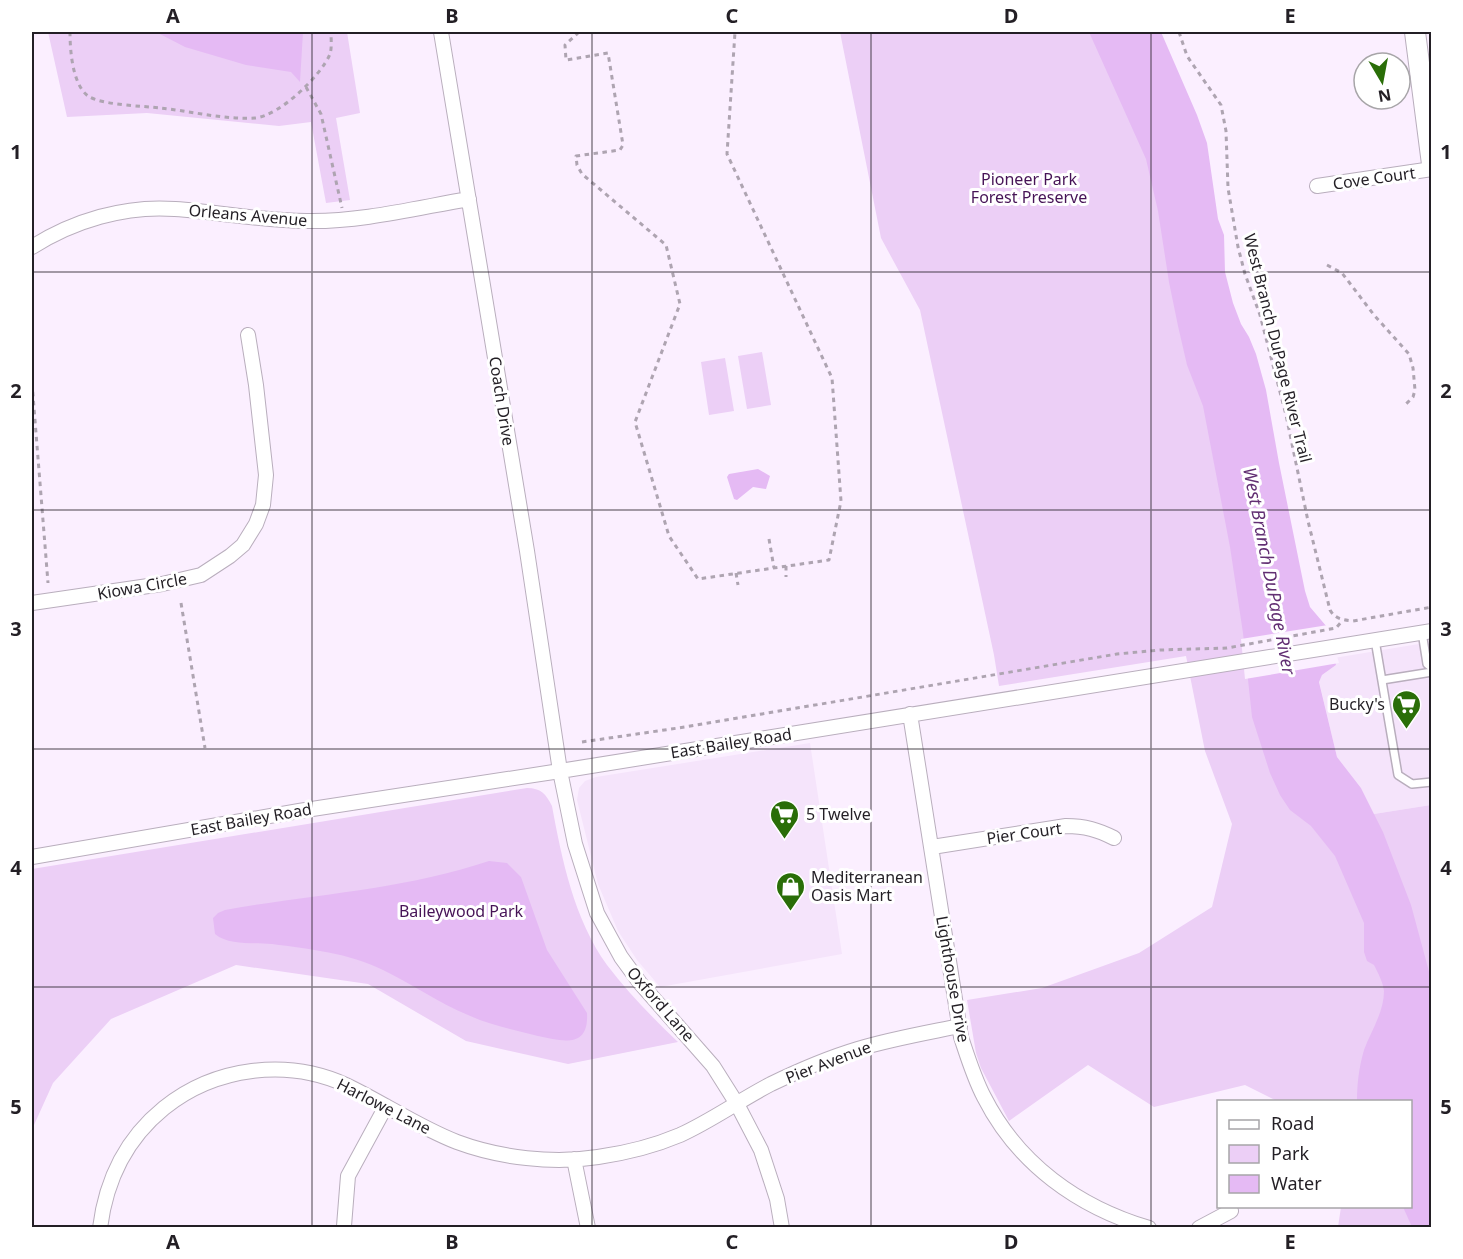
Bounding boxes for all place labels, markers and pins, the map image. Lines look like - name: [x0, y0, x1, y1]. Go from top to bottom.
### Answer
- supermarket icon: Bucky's: [1390, 688, 1422, 730]
- place label: Bucky's: [1329, 693, 1385, 715]
- supermarket icon: 5 Twelve: [769, 798, 801, 840]
- place label: 5 Twelve: [806, 803, 871, 825]
- place label: Mediterranean Oasis Mart: [811, 866, 923, 906]
- shop icon: Mediterranean Oasis Mart: [774, 870, 806, 912]

